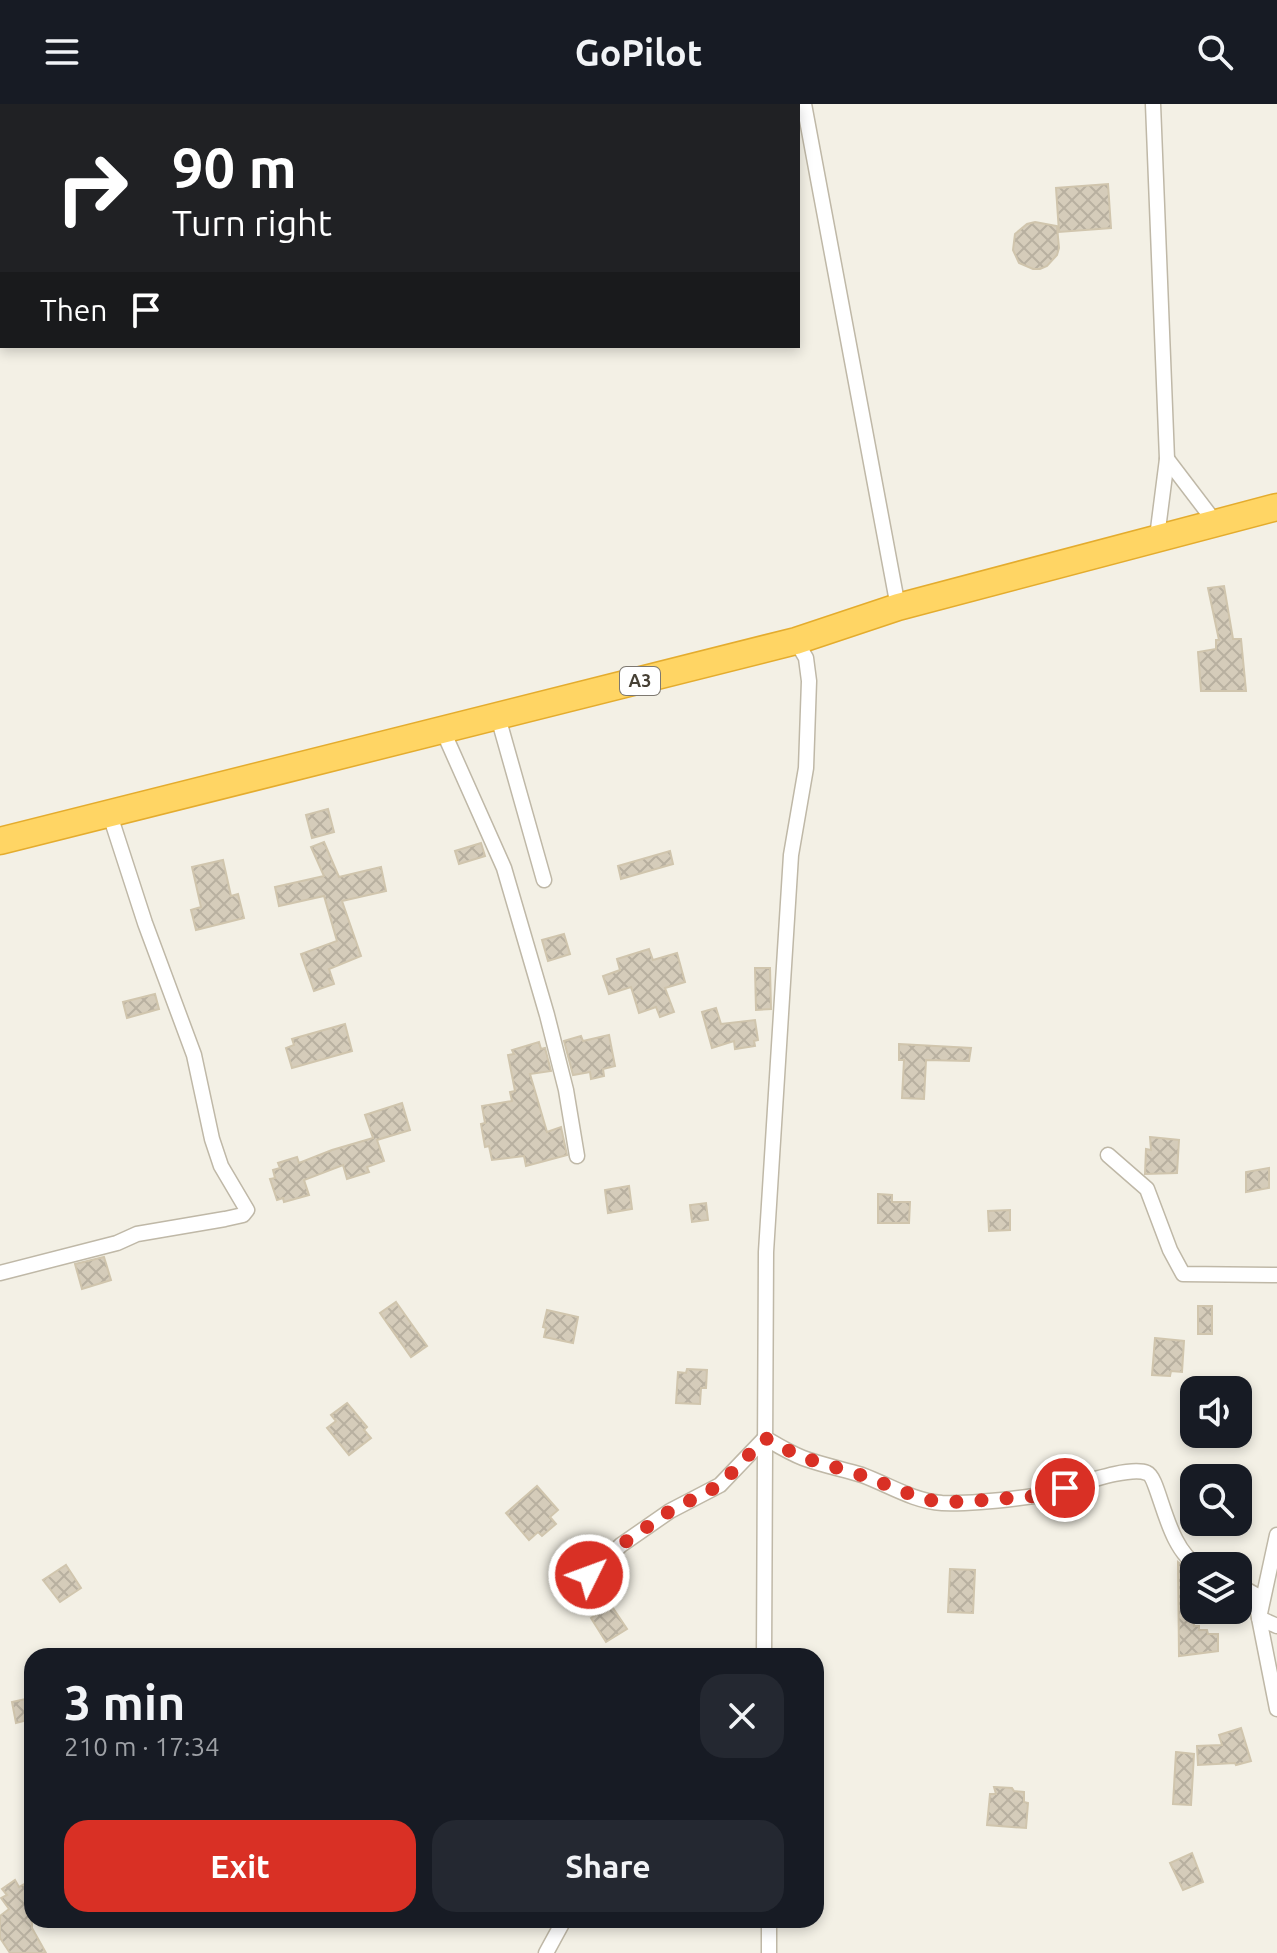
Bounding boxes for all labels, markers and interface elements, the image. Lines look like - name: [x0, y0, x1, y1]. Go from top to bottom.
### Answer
- icon: menu: [40, 30, 84, 74]
- icon: search: [1193, 30, 1237, 74]
- text: GoPilot: [575, 32, 702, 73]
- icon: right: [40, 136, 144, 240]
- text: 90 m: [172, 136, 297, 199]
- text: Turn right: [172, 202, 332, 243]
- icon: arrive: [124, 288, 168, 332]
- text: Then: [40, 293, 108, 327]
- road number: A3: [620, 667, 660, 695]
- map controls: [1180, 1376, 1252, 1624]
- button: sound: [1180, 1376, 1252, 1448]
- pin: [1031, 1454, 1099, 1522]
- button: search: [1180, 1464, 1252, 1536]
- icon: arrive: [1043, 1466, 1087, 1510]
- position arrow: [547, 1533, 631, 1617]
- button: layers: [1180, 1552, 1252, 1624]
- button: close: [700, 1674, 784, 1758]
- text: 3 min: [64, 1675, 185, 1729]
- text: 210 m · 17:34: [64, 1732, 220, 1761]
- button: Exit: [64, 1820, 416, 1912]
- button: Share: [432, 1820, 784, 1912]

